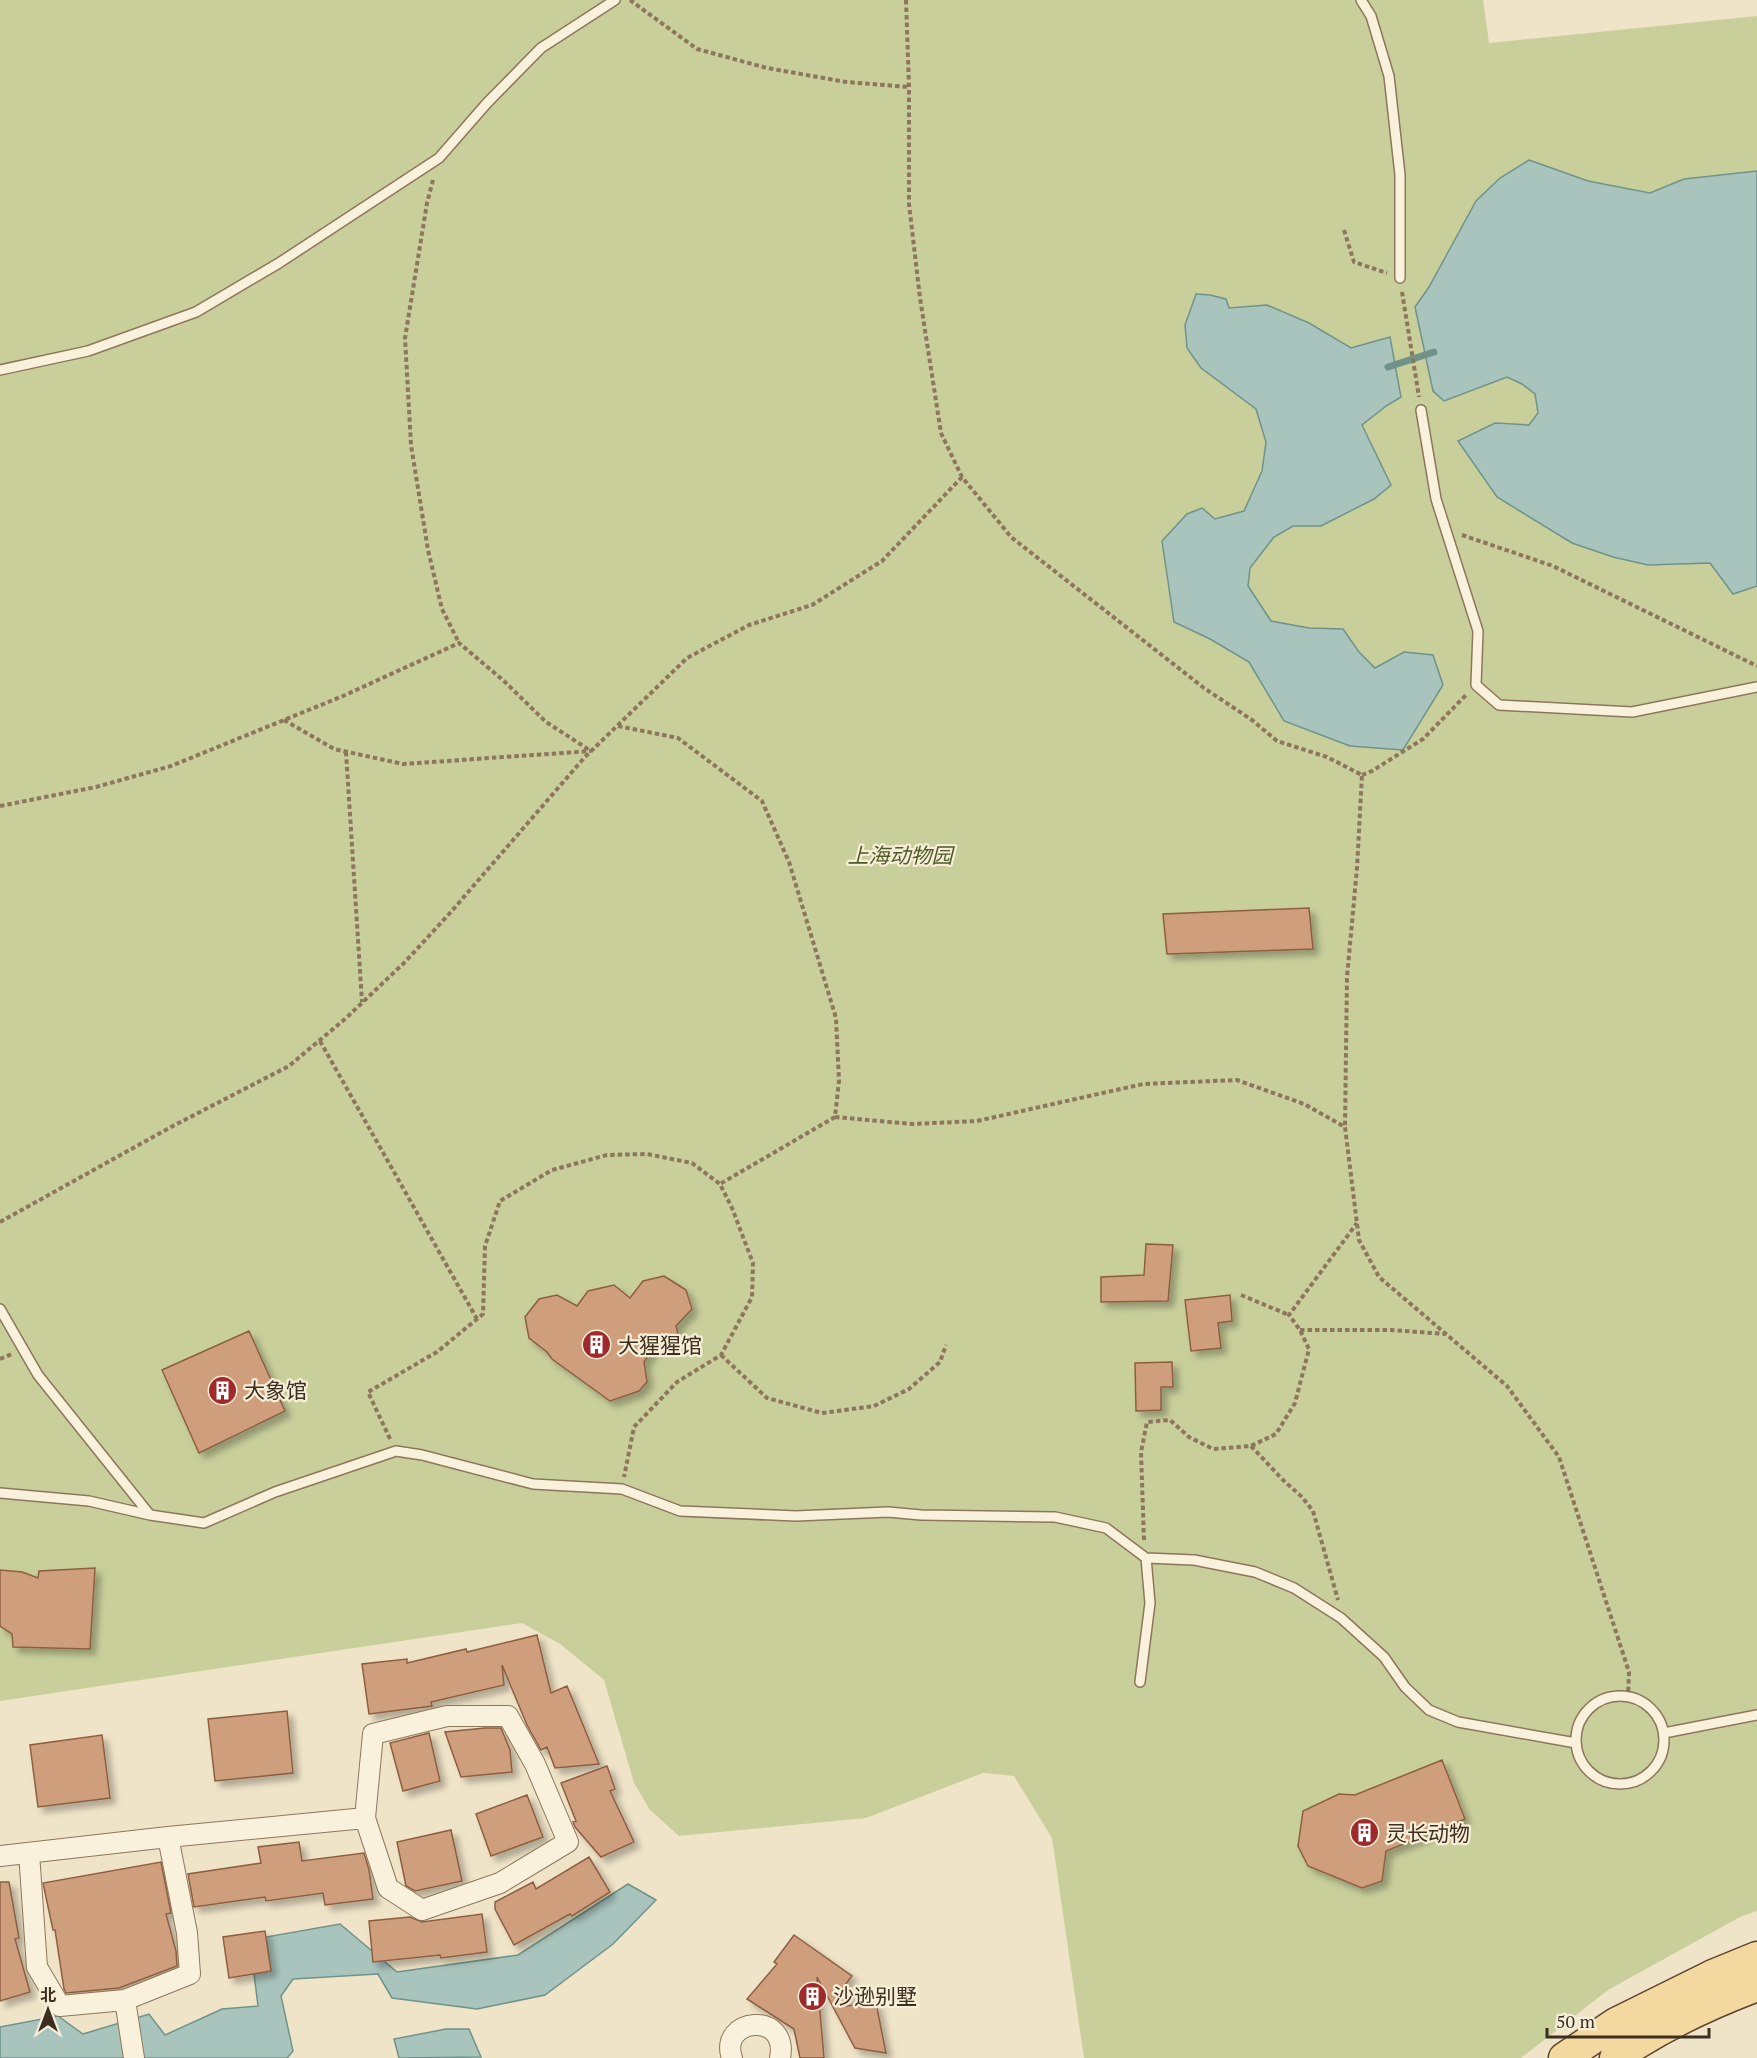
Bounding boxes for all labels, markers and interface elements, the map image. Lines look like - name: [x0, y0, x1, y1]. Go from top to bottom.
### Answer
- park label: 上海动物园: [848, 841, 955, 869]
- building icon: 大猩猩馆: [581, 1329, 613, 1361]
- place label: 大猩猩馆: [618, 1331, 702, 1359]
- building icon: 大象馆: [207, 1374, 239, 1406]
- place label: 大象馆: [244, 1376, 307, 1404]
- building icon: 灵长动物: [1349, 1817, 1381, 1849]
- place label: 灵长动物: [1386, 1819, 1470, 1847]
- north arrow: [18, 1980, 78, 2040]
- building icon: 沙逊别墅: [796, 1980, 828, 2012]
- place label: 沙逊别墅: [833, 1982, 917, 2010]
- text: 北: [40, 1984, 56, 2006]
- scale bar: [1547, 2001, 1709, 2039]
- text: 50 m: [1556, 2009, 1596, 2033]

